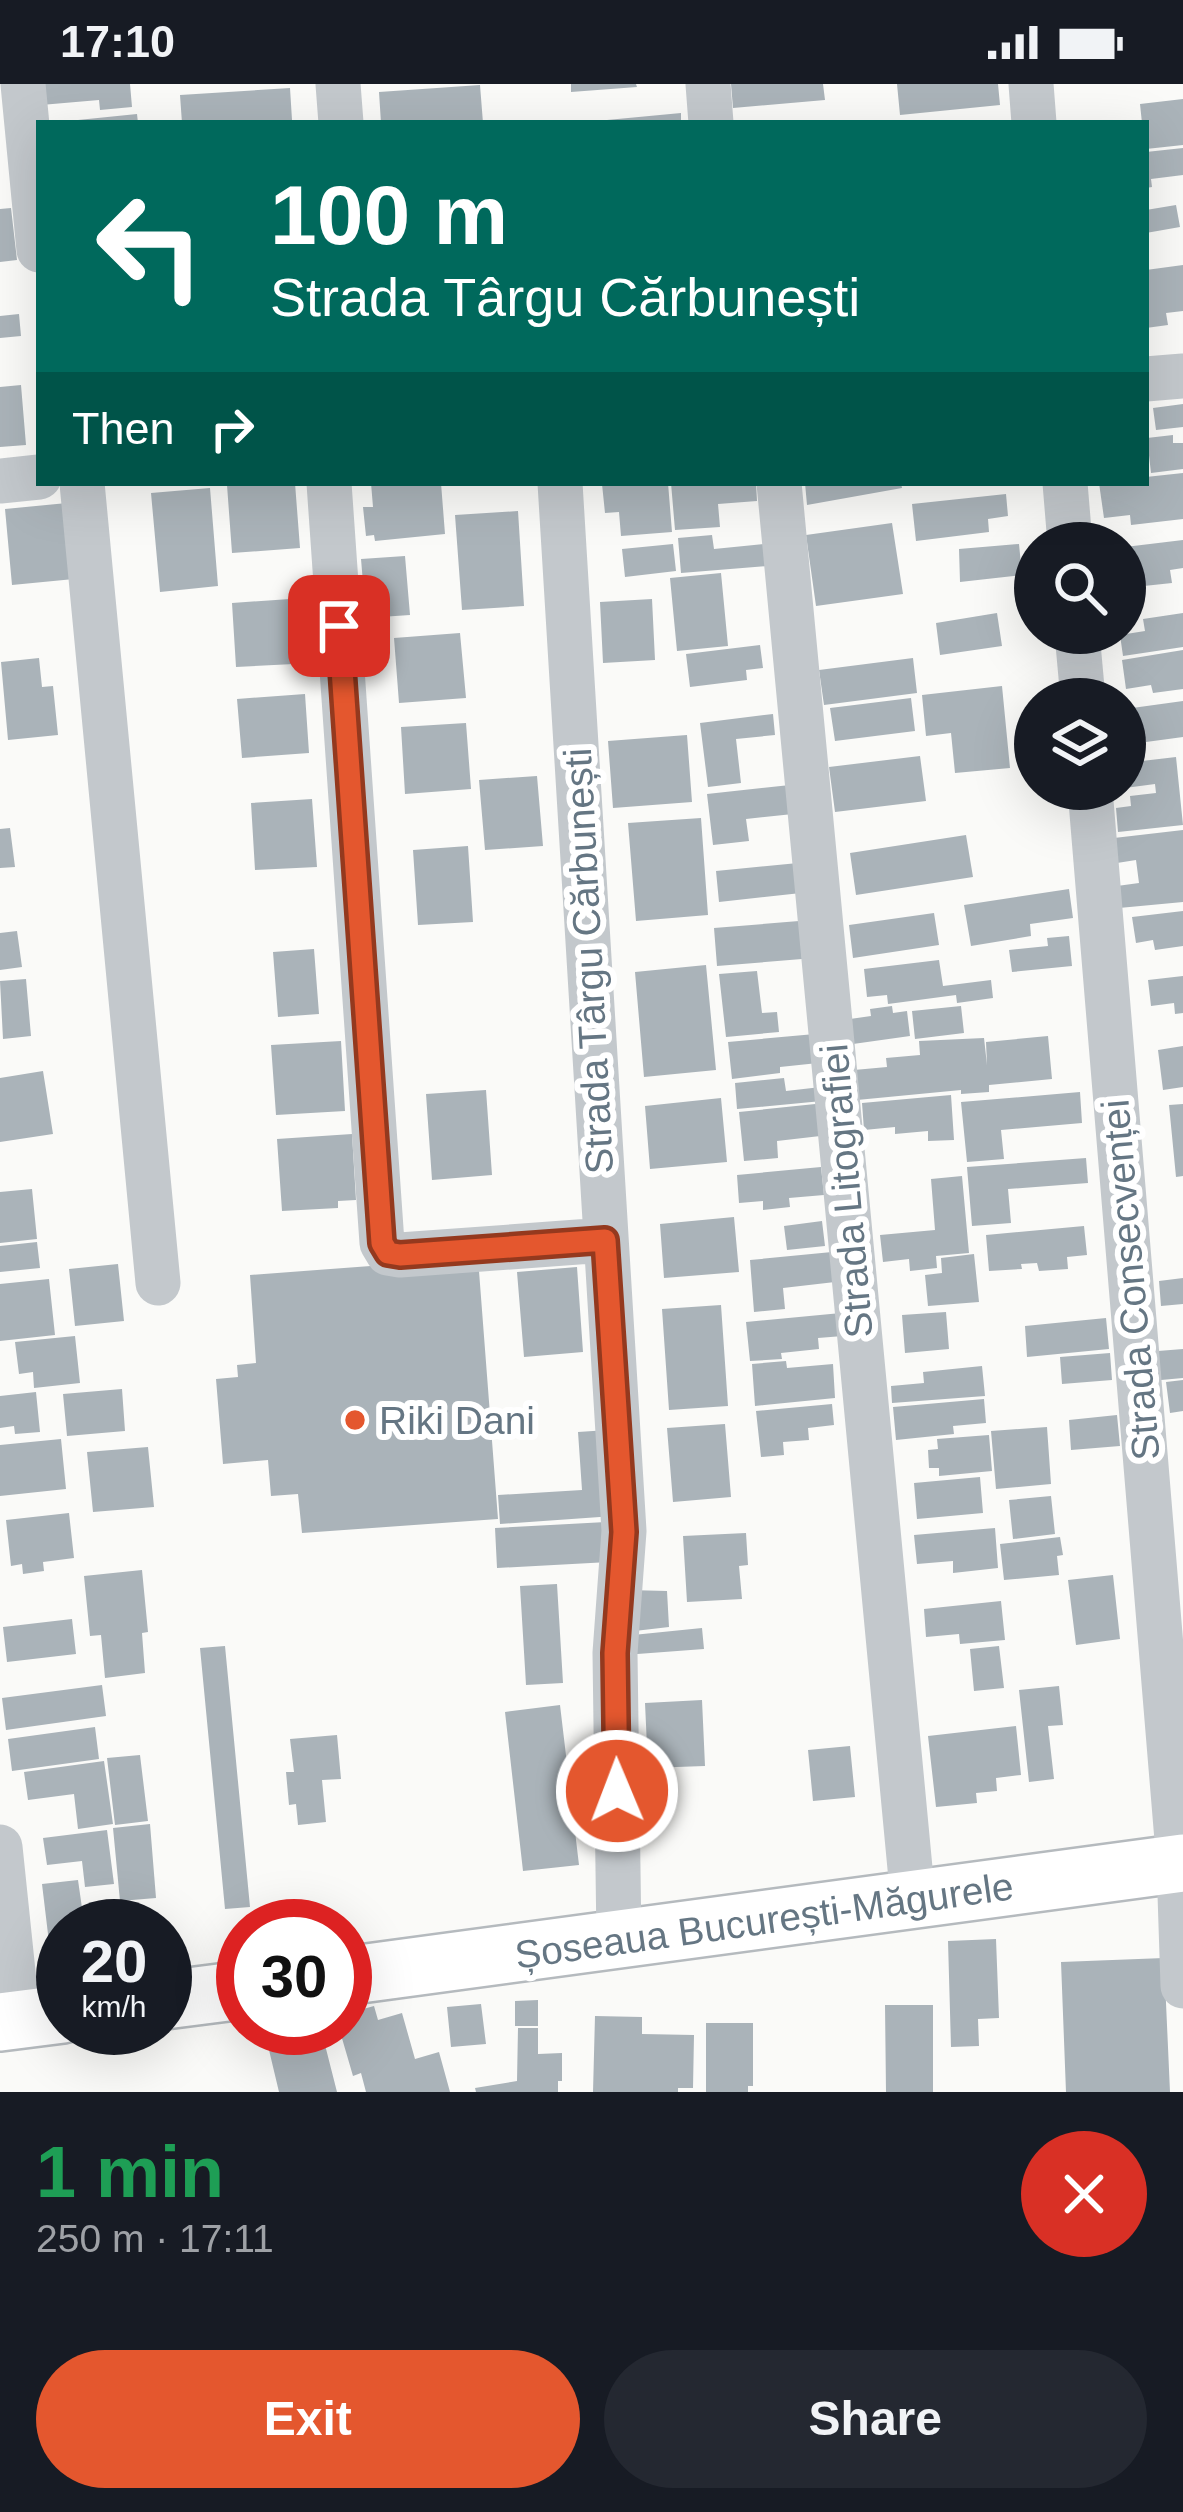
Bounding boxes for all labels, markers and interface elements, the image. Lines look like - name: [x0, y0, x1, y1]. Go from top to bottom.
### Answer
- text: 17:10: [60, 16, 175, 67]
- icon: left: [72, 168, 228, 324]
- text: 100 m: [270, 168, 508, 262]
- text: Strada Târgu Cărbunești: [270, 267, 860, 327]
- icon: right: [199, 396, 265, 462]
- text: Then: [72, 403, 175, 454]
- map controls: [1014, 522, 1146, 810]
- button: search: [1014, 522, 1146, 654]
- pin: [288, 575, 390, 677]
- icon: arrive: [306, 593, 372, 659]
- button: layers: [1014, 678, 1146, 810]
- street label: Strada Târgu Cărbunești: [556, 747, 621, 1175]
- street label: Strada Litografiei: [812, 1042, 881, 1340]
- street label: Strada Consecvenței: [1093, 1098, 1168, 1462]
- place label: Riki Dani: [379, 1399, 535, 1442]
- marker: Riki Dani: [342, 1407, 368, 1433]
- position arrow: [554, 1728, 680, 1854]
- street label: Șoseaua București-Măgurele: [512, 1864, 1016, 1977]
- speed limit sign: 30: [216, 1899, 372, 2055]
- text: 20: [81, 1928, 147, 1995]
- text: km/h: [81, 1990, 147, 2023]
- button: close: [1021, 2131, 1147, 2257]
- text: 1 min: [36, 2132, 224, 2212]
- text: 250 m · 17:11: [36, 2217, 274, 2260]
- button: Exit: [36, 2350, 580, 2488]
- button: Share: [604, 2350, 1147, 2488]

